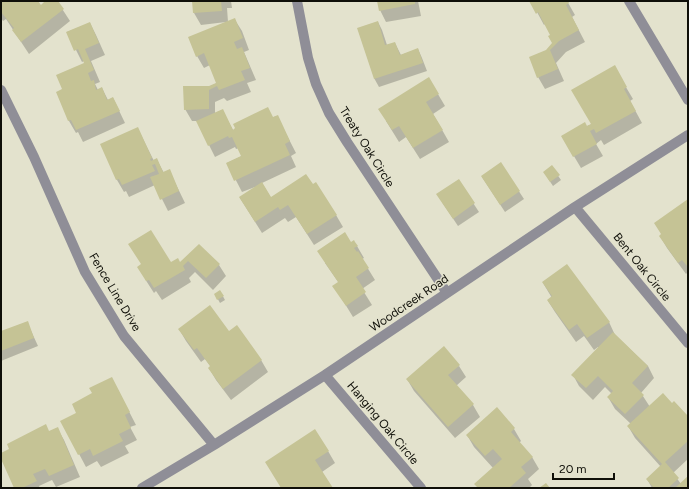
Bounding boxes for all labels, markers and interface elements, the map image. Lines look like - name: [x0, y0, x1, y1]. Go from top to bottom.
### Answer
- street label: Treaty Oak Circle: [337, 104, 398, 190]
- street label: Bent Oak Circle: [610, 230, 674, 304]
- street label: Fence Line Drive: [86, 250, 144, 334]
- street label: Woodcreek Road: [367, 271, 451, 335]
- street label: Hanging Oak Circle: [344, 379, 422, 468]
- scale bar: [553, 455, 614, 481]
- text: 20 m: [559, 462, 587, 476]

